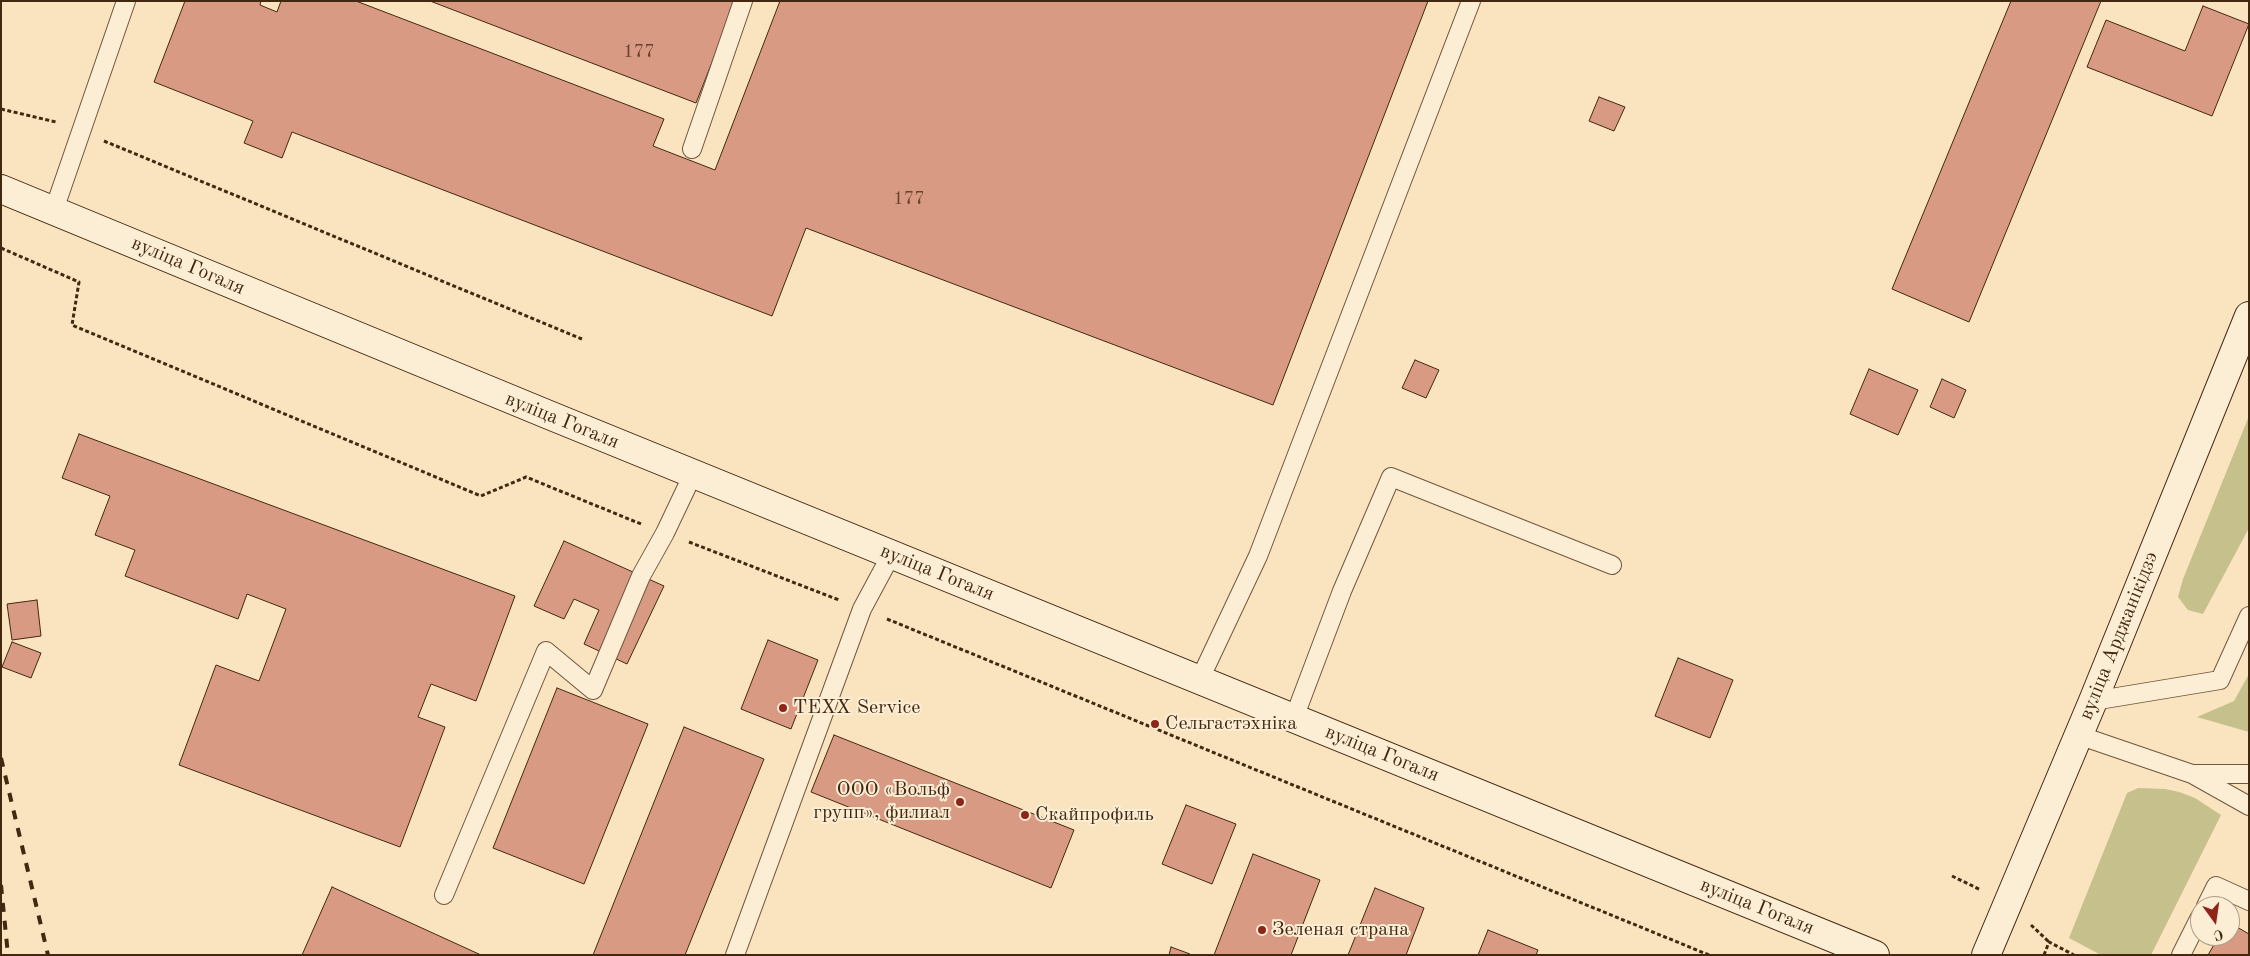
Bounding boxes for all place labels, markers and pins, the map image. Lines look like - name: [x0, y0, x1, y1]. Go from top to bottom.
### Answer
- place label: TEXX Service: [793, 696, 920, 720]
- marker: TEXX Service: [777, 702, 789, 714]
- place label: Сельгастэхніка: [1165, 712, 1297, 736]
- marker: Сельгастэхніка: [1149, 718, 1161, 730]
- place label: ООО «Вольф групп», филиал: [813, 778, 950, 825]
- marker: ООО «Вольф групп», филиал: [954, 796, 966, 808]
- place label: Скайпрофиль: [1035, 803, 1154, 827]
- marker: Скайпрофиль: [1019, 809, 1031, 821]
- place label: Зеленая страна: [1272, 918, 1409, 942]
- marker: Зеленая страна: [1256, 924, 1268, 936]

